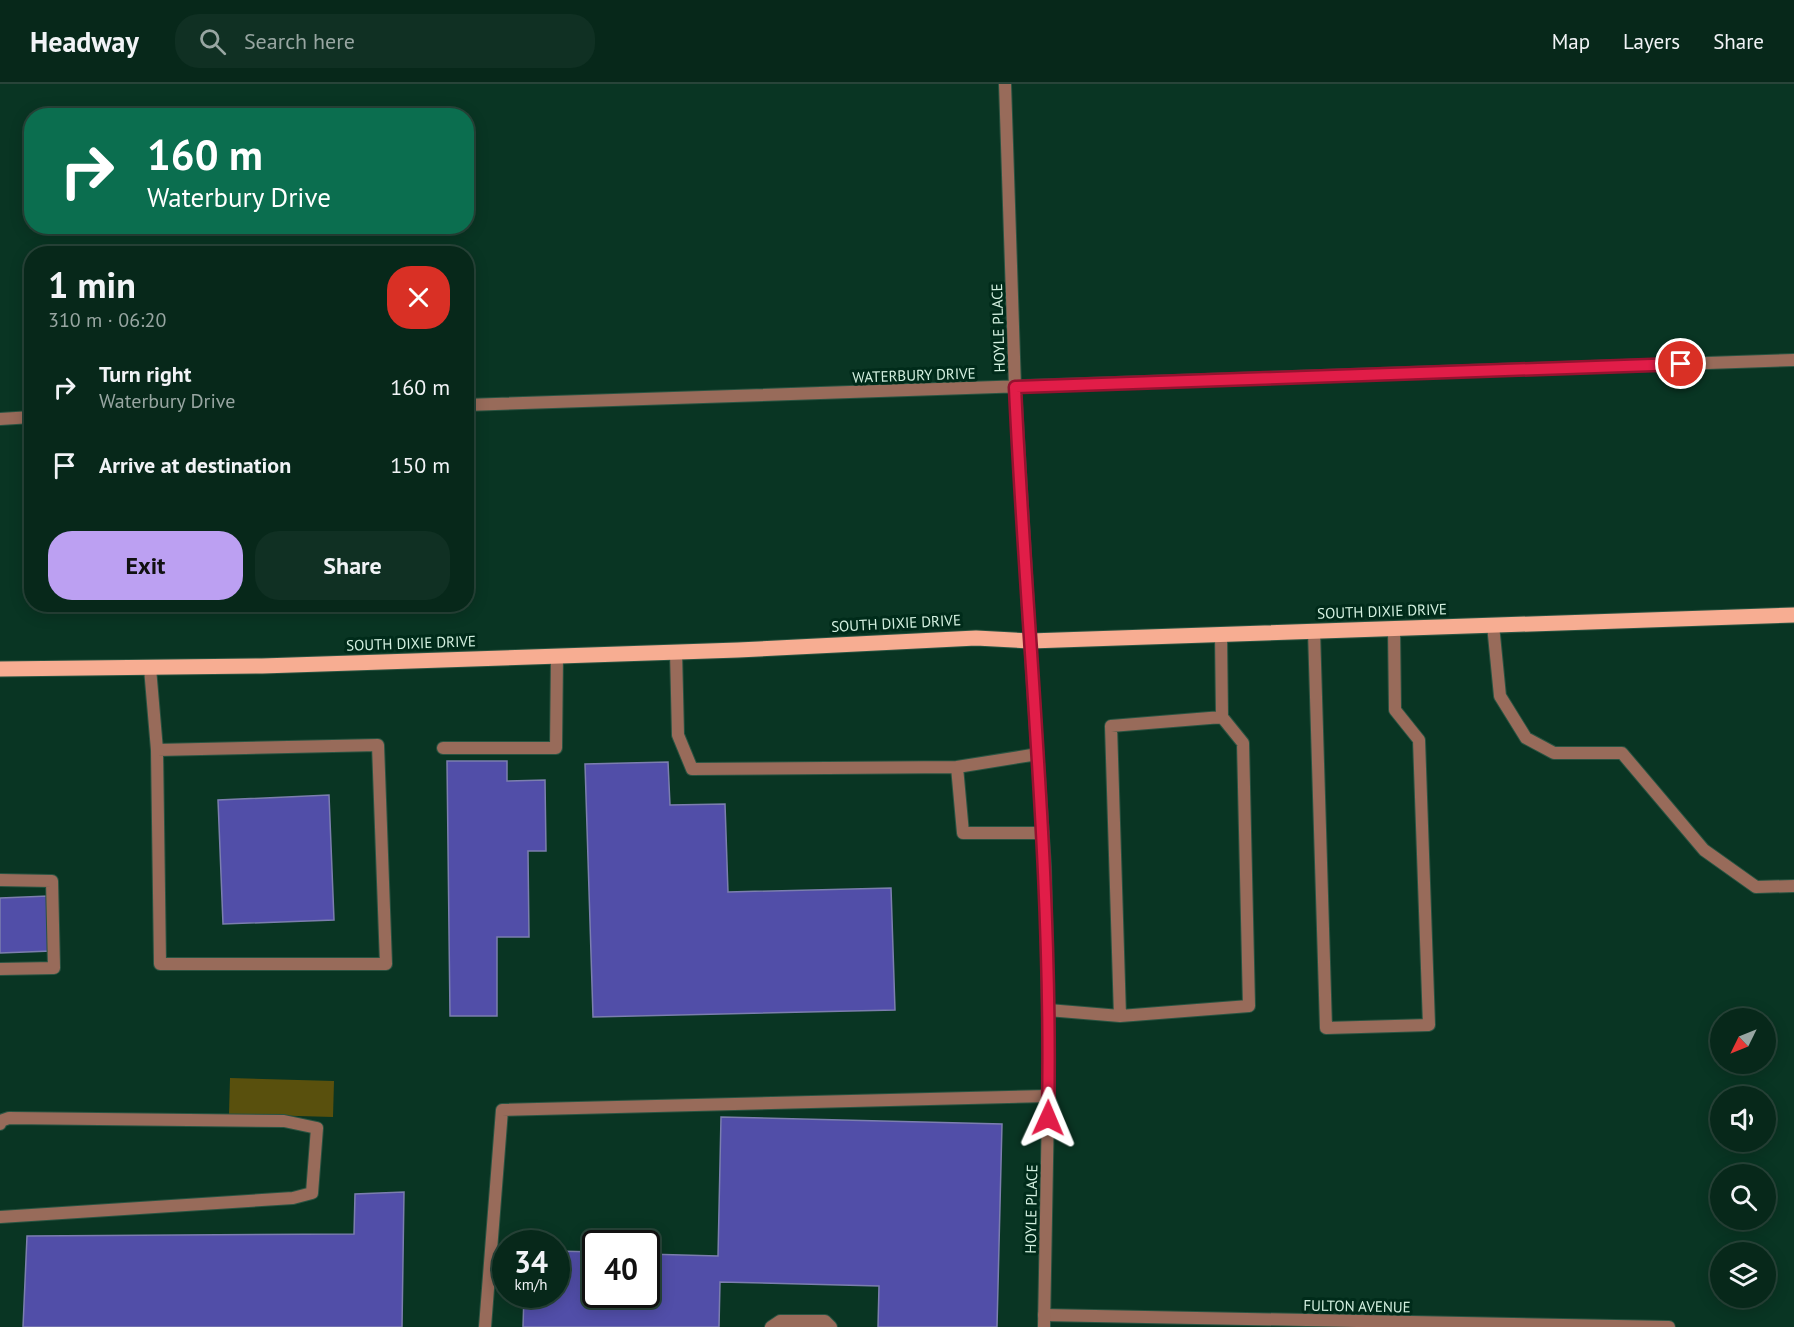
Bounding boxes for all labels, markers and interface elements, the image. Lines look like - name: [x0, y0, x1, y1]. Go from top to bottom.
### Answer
- search box: [175, 14, 595, 68]
- text: Headway: [30, 23, 139, 60]
- icon: search: [196, 25, 229, 58]
- text: Search here: [244, 27, 355, 55]
- text: Map: [1552, 28, 1590, 55]
- text: Layers: [1623, 28, 1680, 55]
- text: Share: [1713, 28, 1764, 55]
- text: 160 m: [147, 127, 263, 182]
- icon: right: [48, 132, 126, 210]
- text: Waterbury Drive: [147, 180, 331, 214]
- text: 1 min: [48, 261, 136, 308]
- button: close: [387, 266, 450, 329]
- street label: HOYLE PLACE: [987, 283, 1009, 373]
- text: 310 m · 06:20: [48, 307, 166, 333]
- pin: [1655, 338, 1706, 389]
- icon: arrive: [1664, 347, 1697, 380]
- text: Turn right: [99, 360, 191, 388]
- street label: WATERBURY DRIVE: [852, 363, 976, 387]
- icon: right: [48, 371, 81, 404]
- text: 160 m: [390, 373, 450, 401]
- text: Waterbury Drive: [99, 388, 235, 414]
- icon: arrive: [48, 449, 81, 482]
- text: Arrive at destination: [99, 451, 291, 479]
- text: 150 m: [390, 451, 450, 479]
- button: Exit: [48, 531, 243, 600]
- button: Share: [255, 531, 450, 600]
- street label: SOUTH DIXIE DRIVE: [1317, 599, 1447, 623]
- street label: SOUTH DIXIE DRIVE: [831, 610, 961, 636]
- street label: SOUTH DIXIE DRIVE: [346, 631, 476, 655]
- north arrow: [1710, 1008, 1776, 1074]
- map controls: [1710, 1008, 1776, 1308]
- position arrow: [1016, 1086, 1080, 1150]
- button: sound: [1710, 1086, 1776, 1152]
- street label: HOYLE PLACE: [1021, 1164, 1041, 1254]
- button: search: [1710, 1164, 1776, 1230]
- speed limit sign: 40: [582, 1230, 660, 1308]
- text: 34: [514, 1242, 548, 1281]
- button: layers: [1710, 1242, 1776, 1308]
- text: km/h: [515, 1275, 547, 1294]
- street label: FULTON AVENUE: [1303, 1296, 1411, 1316]

